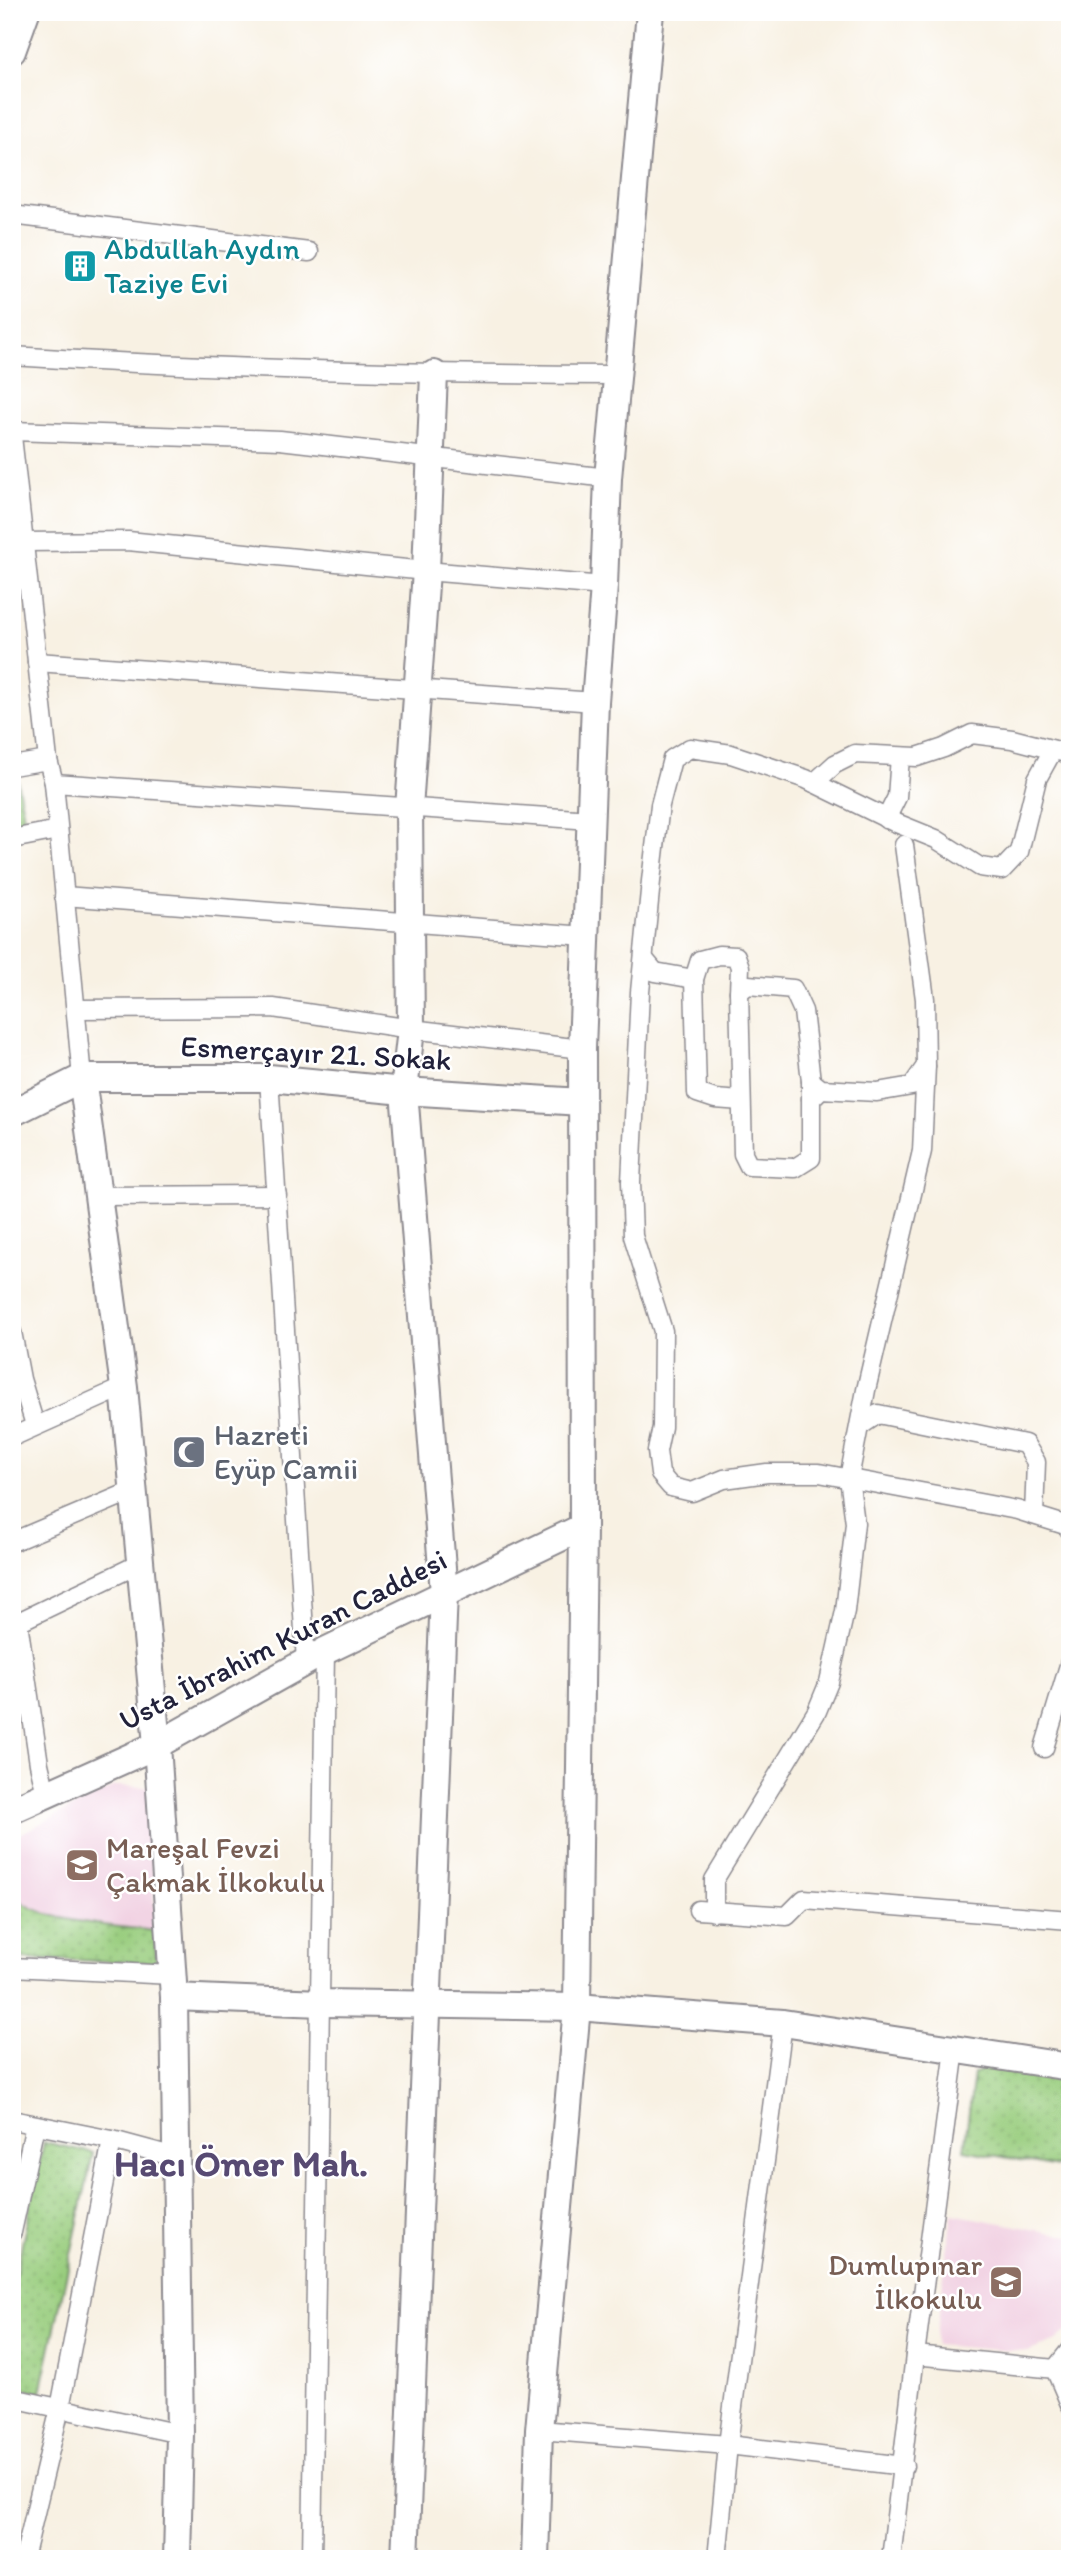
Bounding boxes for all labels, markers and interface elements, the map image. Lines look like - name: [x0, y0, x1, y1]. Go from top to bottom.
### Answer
- place label: Abdullah Aydın Taziye Evi: [104, 230, 300, 301]
- building icon: Abdullah Aydın Taziye Evi: [61, 247, 99, 285]
- street label: Esmerçayır 21. Sokak: [180, 1027, 452, 1078]
- place label: Hazreti Eyüp Camii: [214, 1416, 358, 1487]
- mosque icon: Hazreti Eyüp Camii: [170, 1433, 208, 1471]
- street label: Usta İbrahim Kuran Caddesi: [113, 1541, 453, 1738]
- place label: Mareşal Fevzi Çakmak İlkokulu: [106, 1829, 325, 1900]
- school or university icon: Mareşal Fevzi Çakmak İlkokulu: [63, 1846, 101, 1884]
- district label: Hacı Ömer Mah.: [114, 2141, 368, 2185]
- place label: Dumlupınar İlkokulu: [828, 2246, 983, 2317]
- school or university icon: Dumlupınar İlkokulu: [987, 2263, 1025, 2301]

